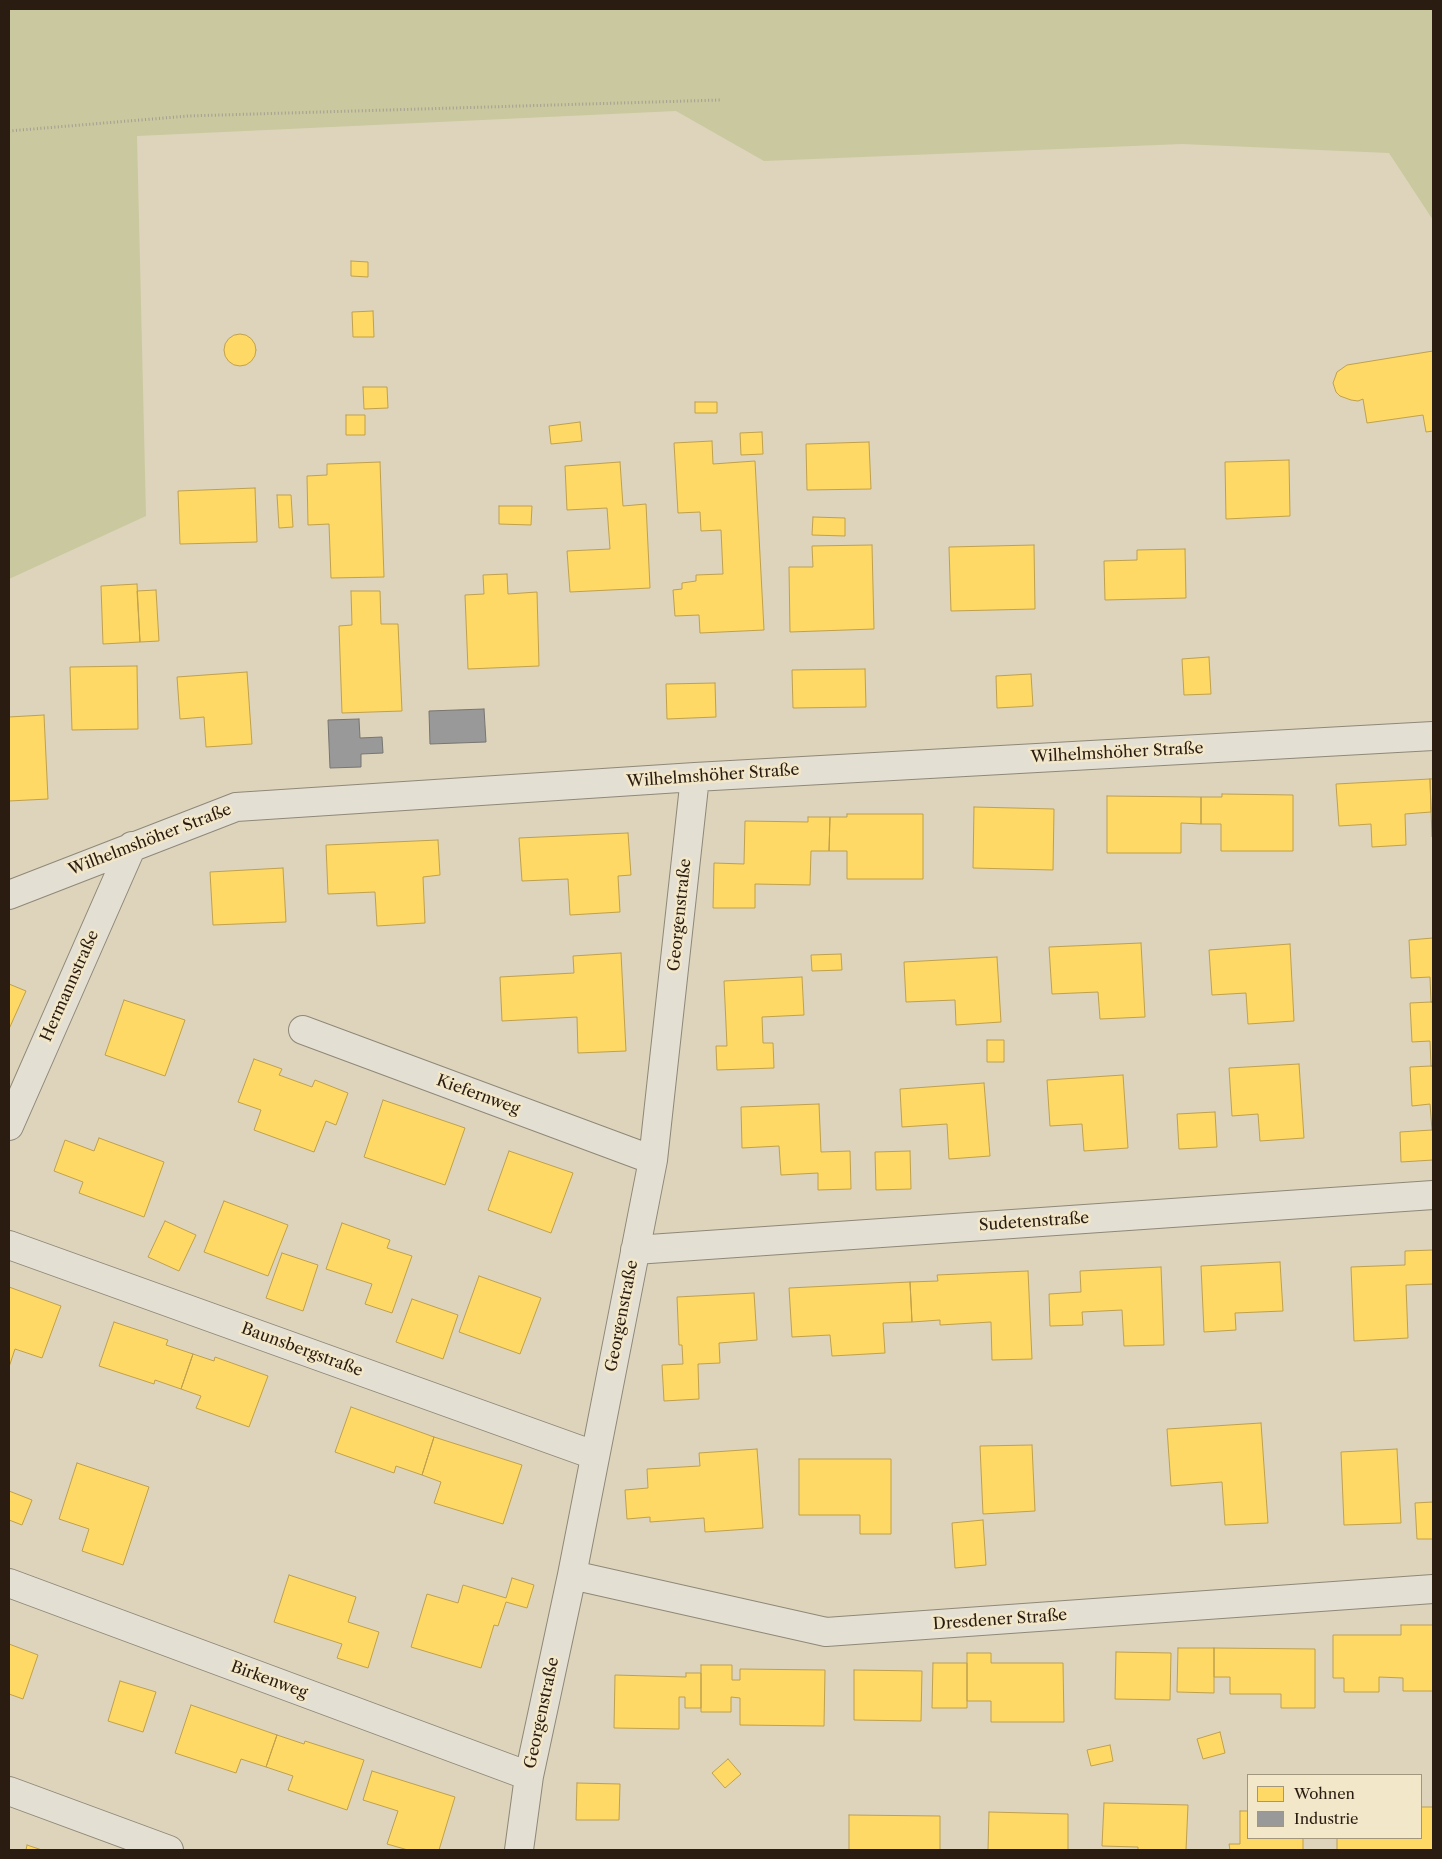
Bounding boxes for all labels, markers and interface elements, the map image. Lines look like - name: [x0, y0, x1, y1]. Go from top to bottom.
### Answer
- street label: Wilhelmshöher Straße: [1030, 739, 1204, 767]
- street label: Wilhelmshöher Straße: [626, 760, 800, 792]
- street label: Wilhelmshöher Straße: [66, 800, 234, 880]
- street label: Georgenstraße: [665, 858, 695, 972]
- street label: Hermannstraße: [37, 927, 103, 1045]
- street label: Kiefernweg: [434, 1071, 522, 1119]
- street label: Sudetenstraße: [978, 1209, 1090, 1235]
- street label: Georgenstraße: [602, 1259, 642, 1373]
- street label: Baunsbergstraße: [239, 1319, 365, 1381]
- street label: Dresdener Straße: [932, 1606, 1068, 1634]
- street label: Georgenstraße: [521, 1656, 563, 1770]
- street label: Birkenweg: [228, 1657, 310, 1703]
- legend: [1247, 1774, 1422, 1839]
- text: Wohnen: [1294, 1784, 1355, 1803]
- text: Industrie: [1294, 1809, 1358, 1828]

